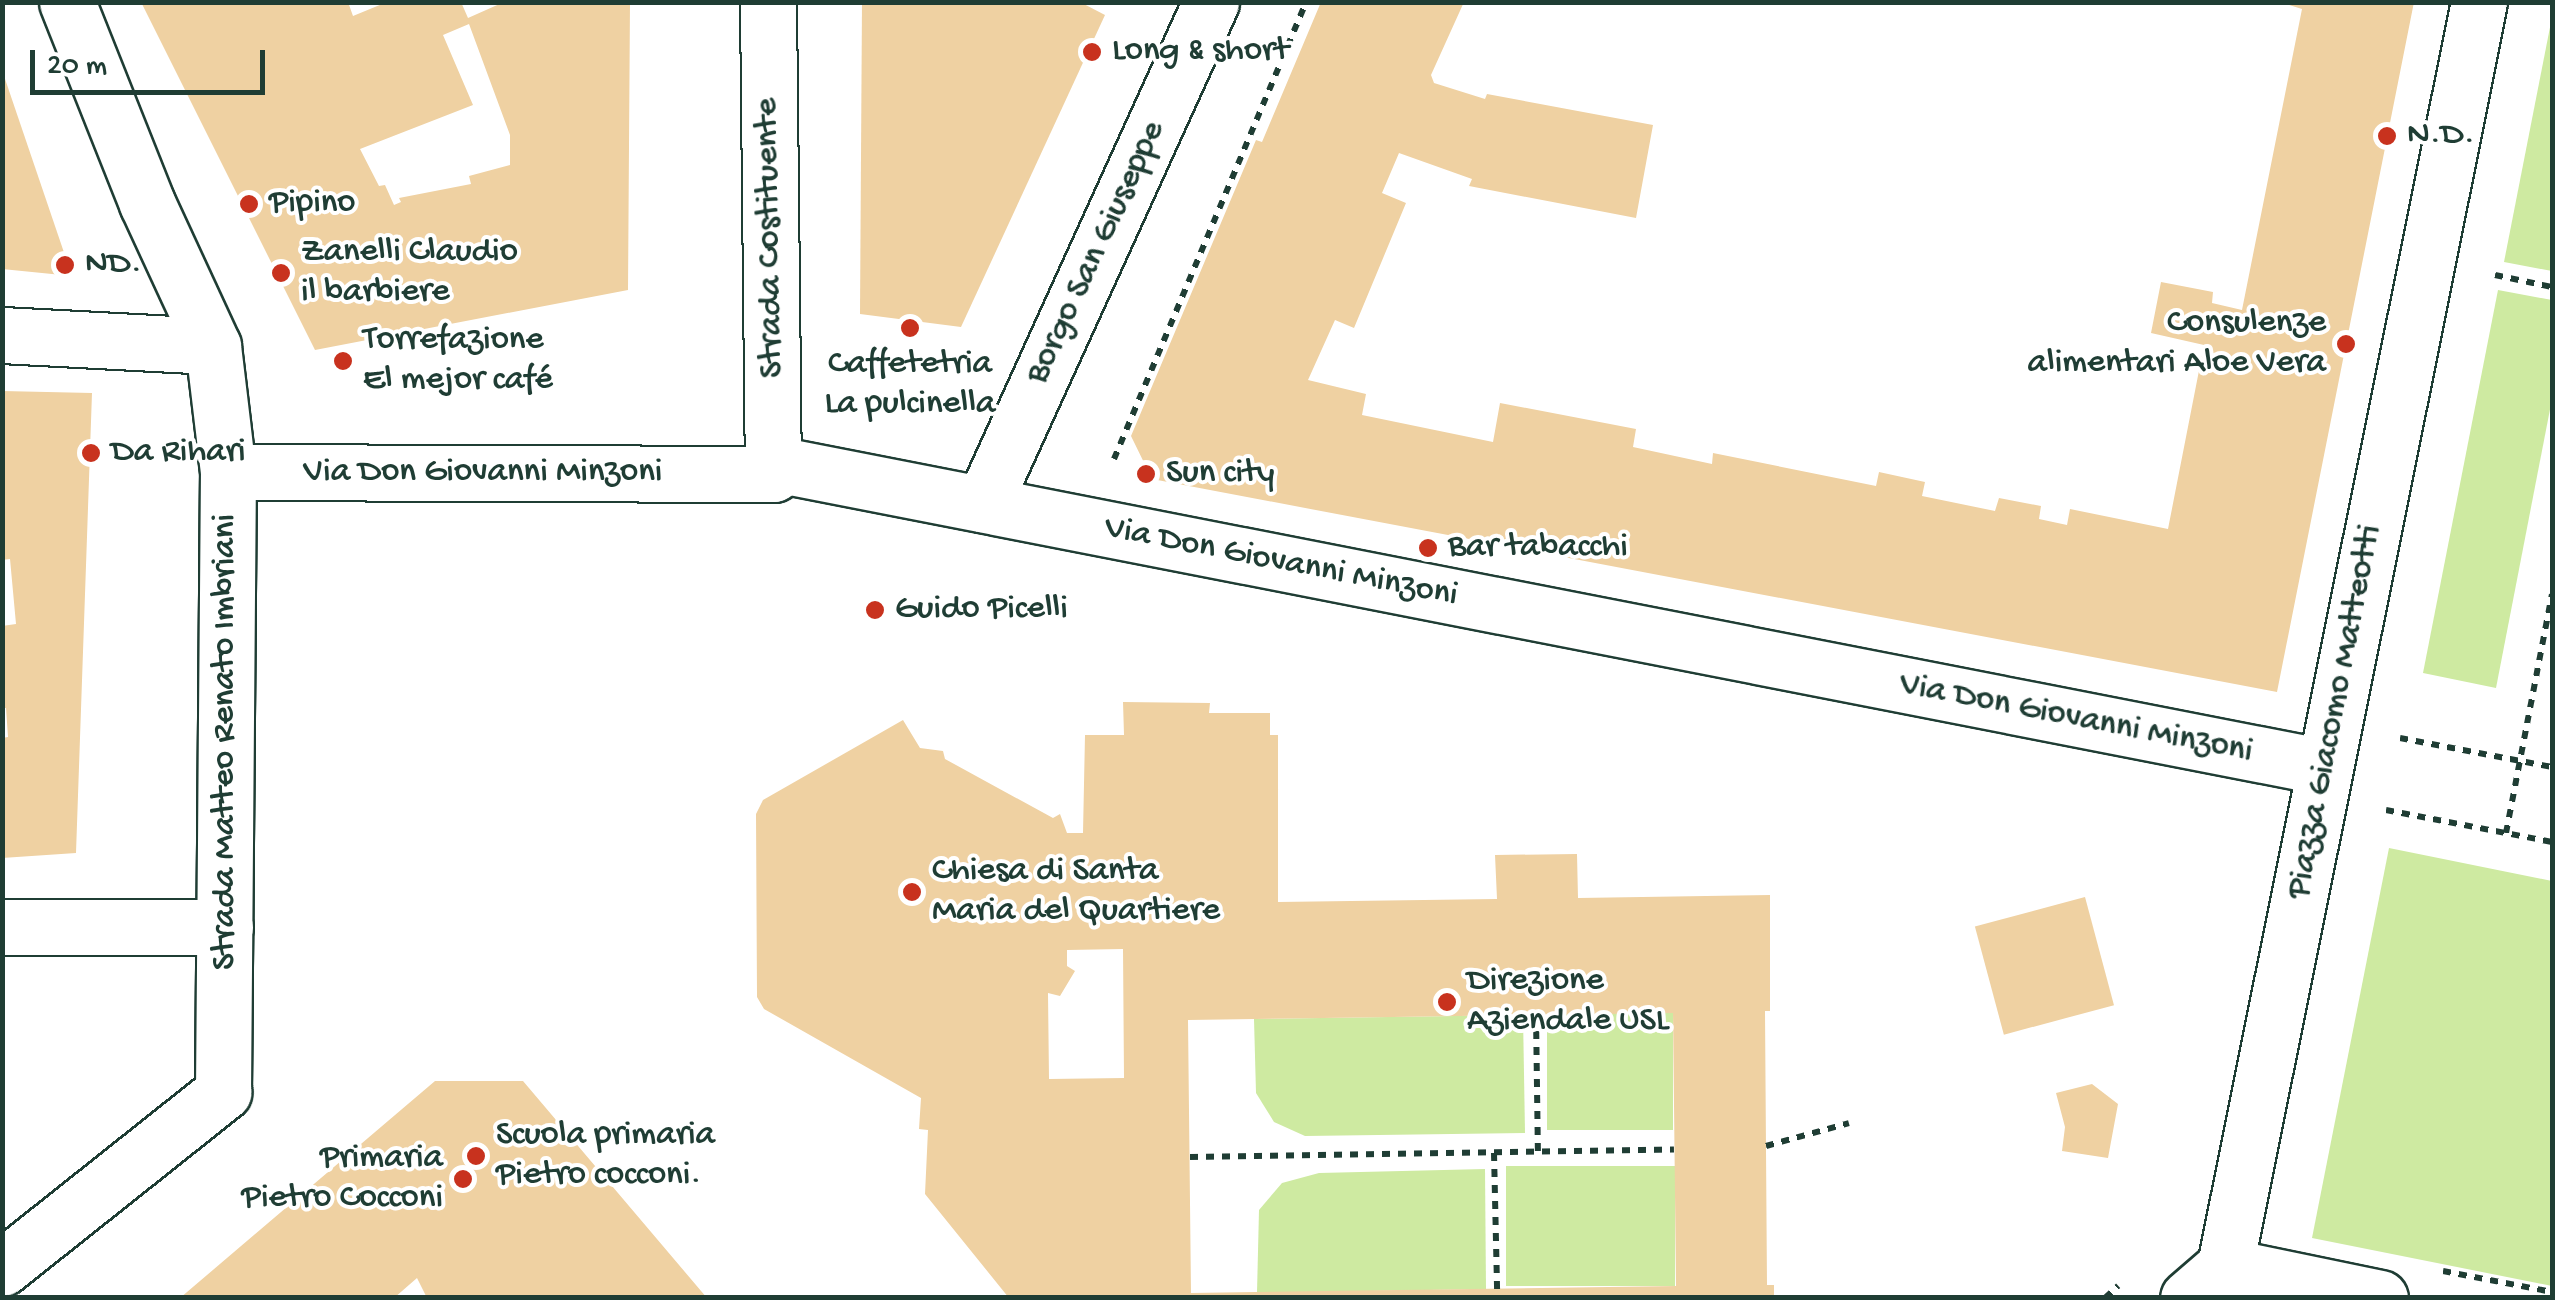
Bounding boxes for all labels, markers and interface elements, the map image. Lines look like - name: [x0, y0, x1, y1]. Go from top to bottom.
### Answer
- scale bar: [35, 30, 270, 92]
- place label: Long & short: [1112, 31, 1289, 73]
- marker: Long & short: [1081, 41, 1103, 63]
- text: 20 m: [47, 50, 107, 85]
- street label: Strada Costituente: [748, 98, 794, 378]
- street label: Borgo San Giuseppe: [1018, 115, 1176, 391]
- place label: N.D.: [2407, 115, 2475, 157]
- marker: N.D.: [2376, 125, 2398, 147]
- place label: Pipino: [269, 183, 356, 225]
- marker: Pipino: [238, 193, 260, 215]
- place label: Zanelli Claudio il barbiere: [301, 232, 518, 314]
- place label: ND.: [85, 244, 142, 286]
- marker: ND.: [54, 254, 76, 276]
- marker: Zanelli Claudio il barbiere: [270, 262, 292, 284]
- place label: Consulenze alimentari Aloe Vera: [2028, 303, 2326, 385]
- marker: Caffetetria La pulcinella: [899, 317, 921, 339]
- place label: Torrefazione El mejor café: [363, 320, 553, 402]
- marker: Consulenze alimentari Aloe Vera: [2335, 333, 2357, 355]
- place label: Caffetetria La pulcinella: [825, 344, 995, 426]
- marker: Torrefazione El mejor café: [332, 350, 354, 372]
- place label: Da Rihari: [111, 432, 246, 474]
- marker: Da Rihari: [80, 442, 102, 464]
- street label: Via Don Giovanni Minzoni: [304, 452, 662, 494]
- place label: Sun city: [1166, 453, 1275, 495]
- marker: Sun city: [1135, 463, 1157, 485]
- street label: Via Don Giovanni Minzoni: [1101, 508, 1461, 618]
- street label: Strada Matteo Renato Imbriani: [205, 514, 247, 970]
- street label: Piazza Giacomo Matteotti: [2279, 521, 2393, 903]
- place label: Bar tabacchi: [1448, 527, 1628, 569]
- marker: Bar tabacchi: [1417, 537, 1439, 559]
- place label: Guido Picelli: [895, 589, 1068, 631]
- marker: Guido Picelli: [864, 599, 886, 621]
- street label: Via Don Giovanni Minzoni: [1896, 664, 2256, 774]
- place label: Chiesa di Santa Maria del Quartiere: [932, 851, 1220, 933]
- marker: Chiesa di Santa Maria del Quartiere: [901, 881, 923, 903]
- place label: Direzione Aziendale USL: [1467, 961, 1669, 1043]
- marker: Direzione Aziendale USL: [1436, 991, 1458, 1013]
- place label: Scuola primaria Pietro cocconi.: [496, 1115, 715, 1197]
- place label: Primaria Pietro Cocconi: [242, 1138, 443, 1220]
- marker: Scuola primaria Pietro cocconi.: [465, 1145, 487, 1167]
- marker: Primaria Pietro Cocconi: [452, 1168, 474, 1190]

